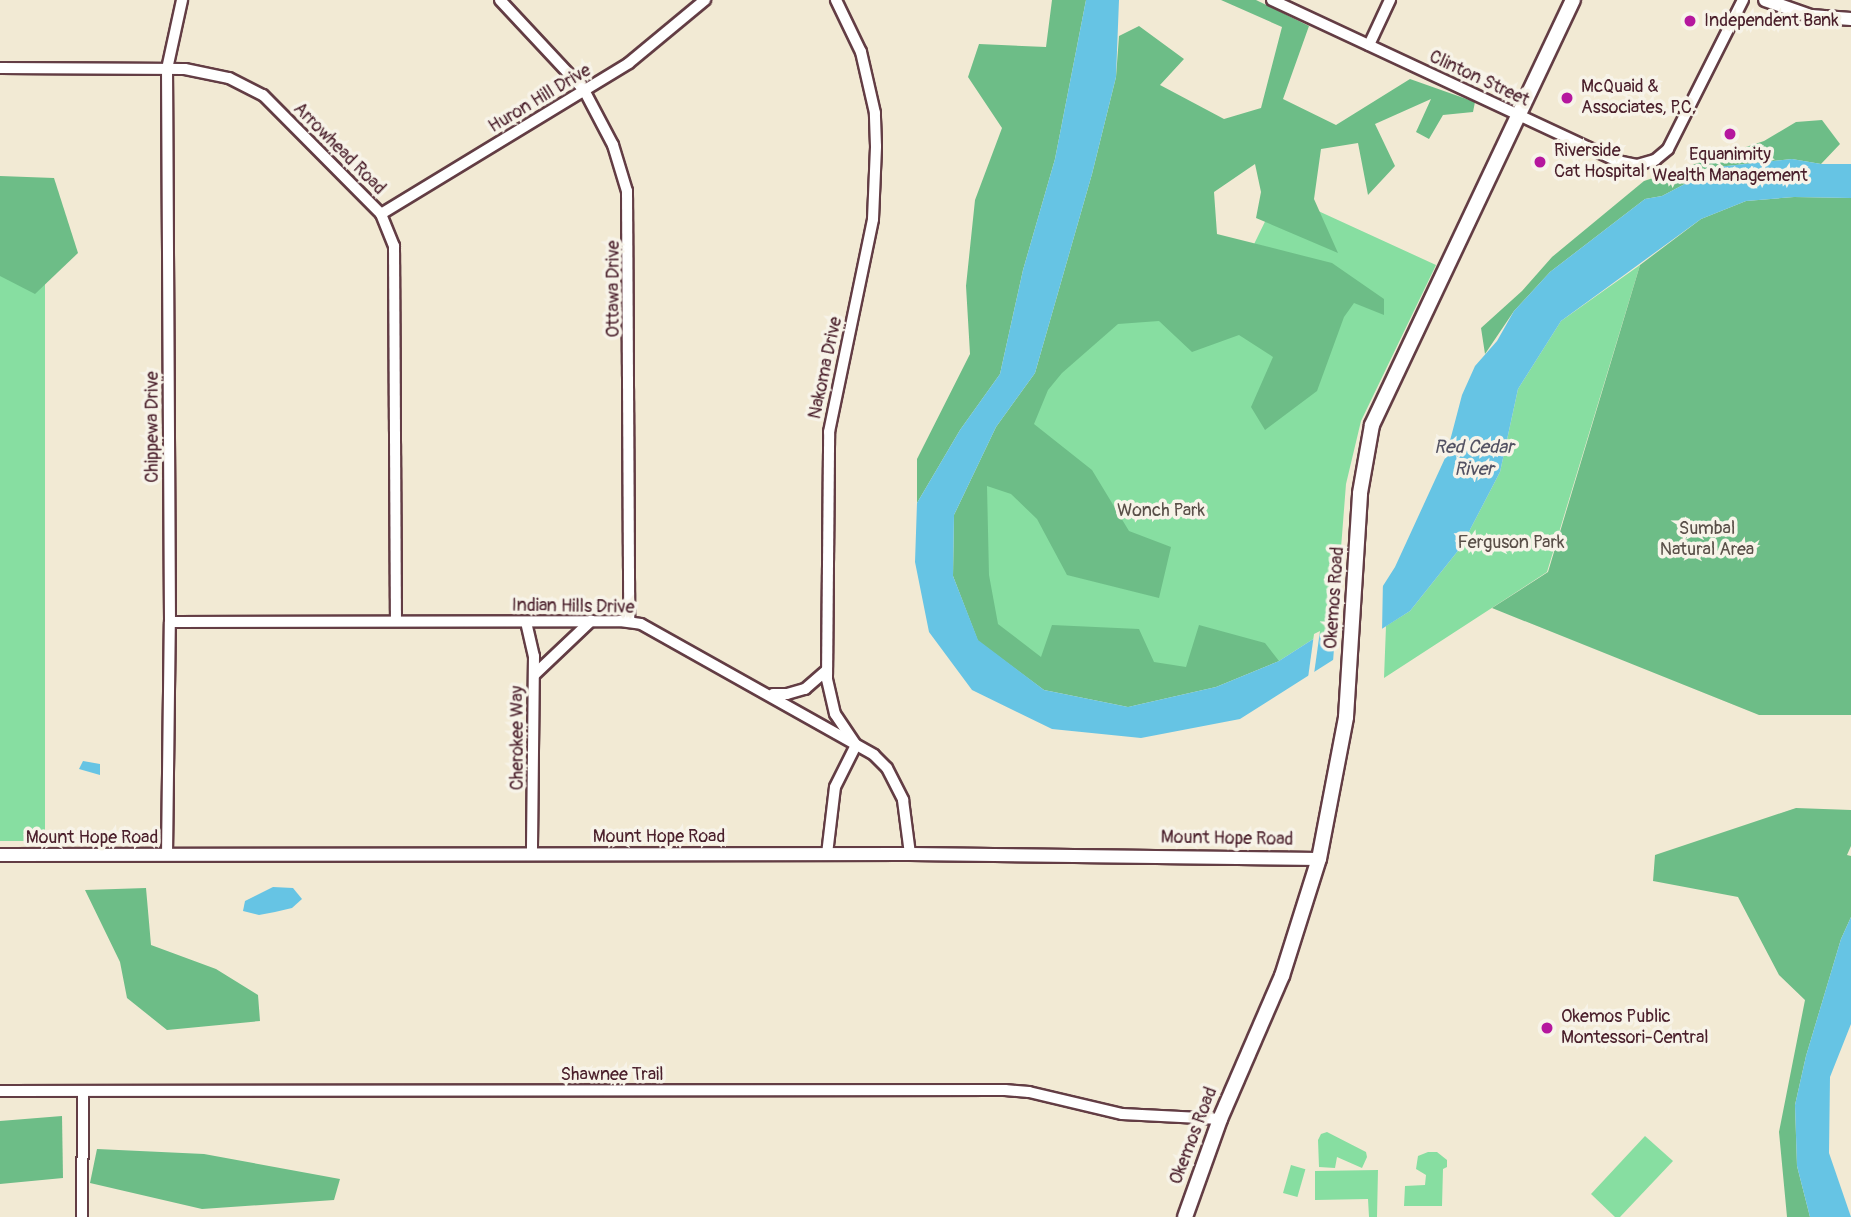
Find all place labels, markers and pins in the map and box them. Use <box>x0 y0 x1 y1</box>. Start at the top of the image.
place label: Independent Bank <box>1704 10 1839 32</box>
marker: Independent Bank <box>1682 13 1698 29</box>
place label: McQuaid & Associates, P.C. <box>1581 77 1696 119</box>
marker: McQuaid & Associates, P.C. <box>1559 90 1575 106</box>
marker: Equanimity Wealth Management <box>1722 126 1738 142</box>
place label: Riverside Cat Hospital <box>1554 141 1645 184</box>
place label: Equanimity Wealth Management <box>1652 145 1808 188</box>
marker: Riverside Cat Hospital <box>1532 154 1548 170</box>
place label: Okemos Public Montessori-Central <box>1561 1007 1709 1050</box>
marker: Okemos Public Montessori-Central <box>1539 1020 1555 1036</box>

